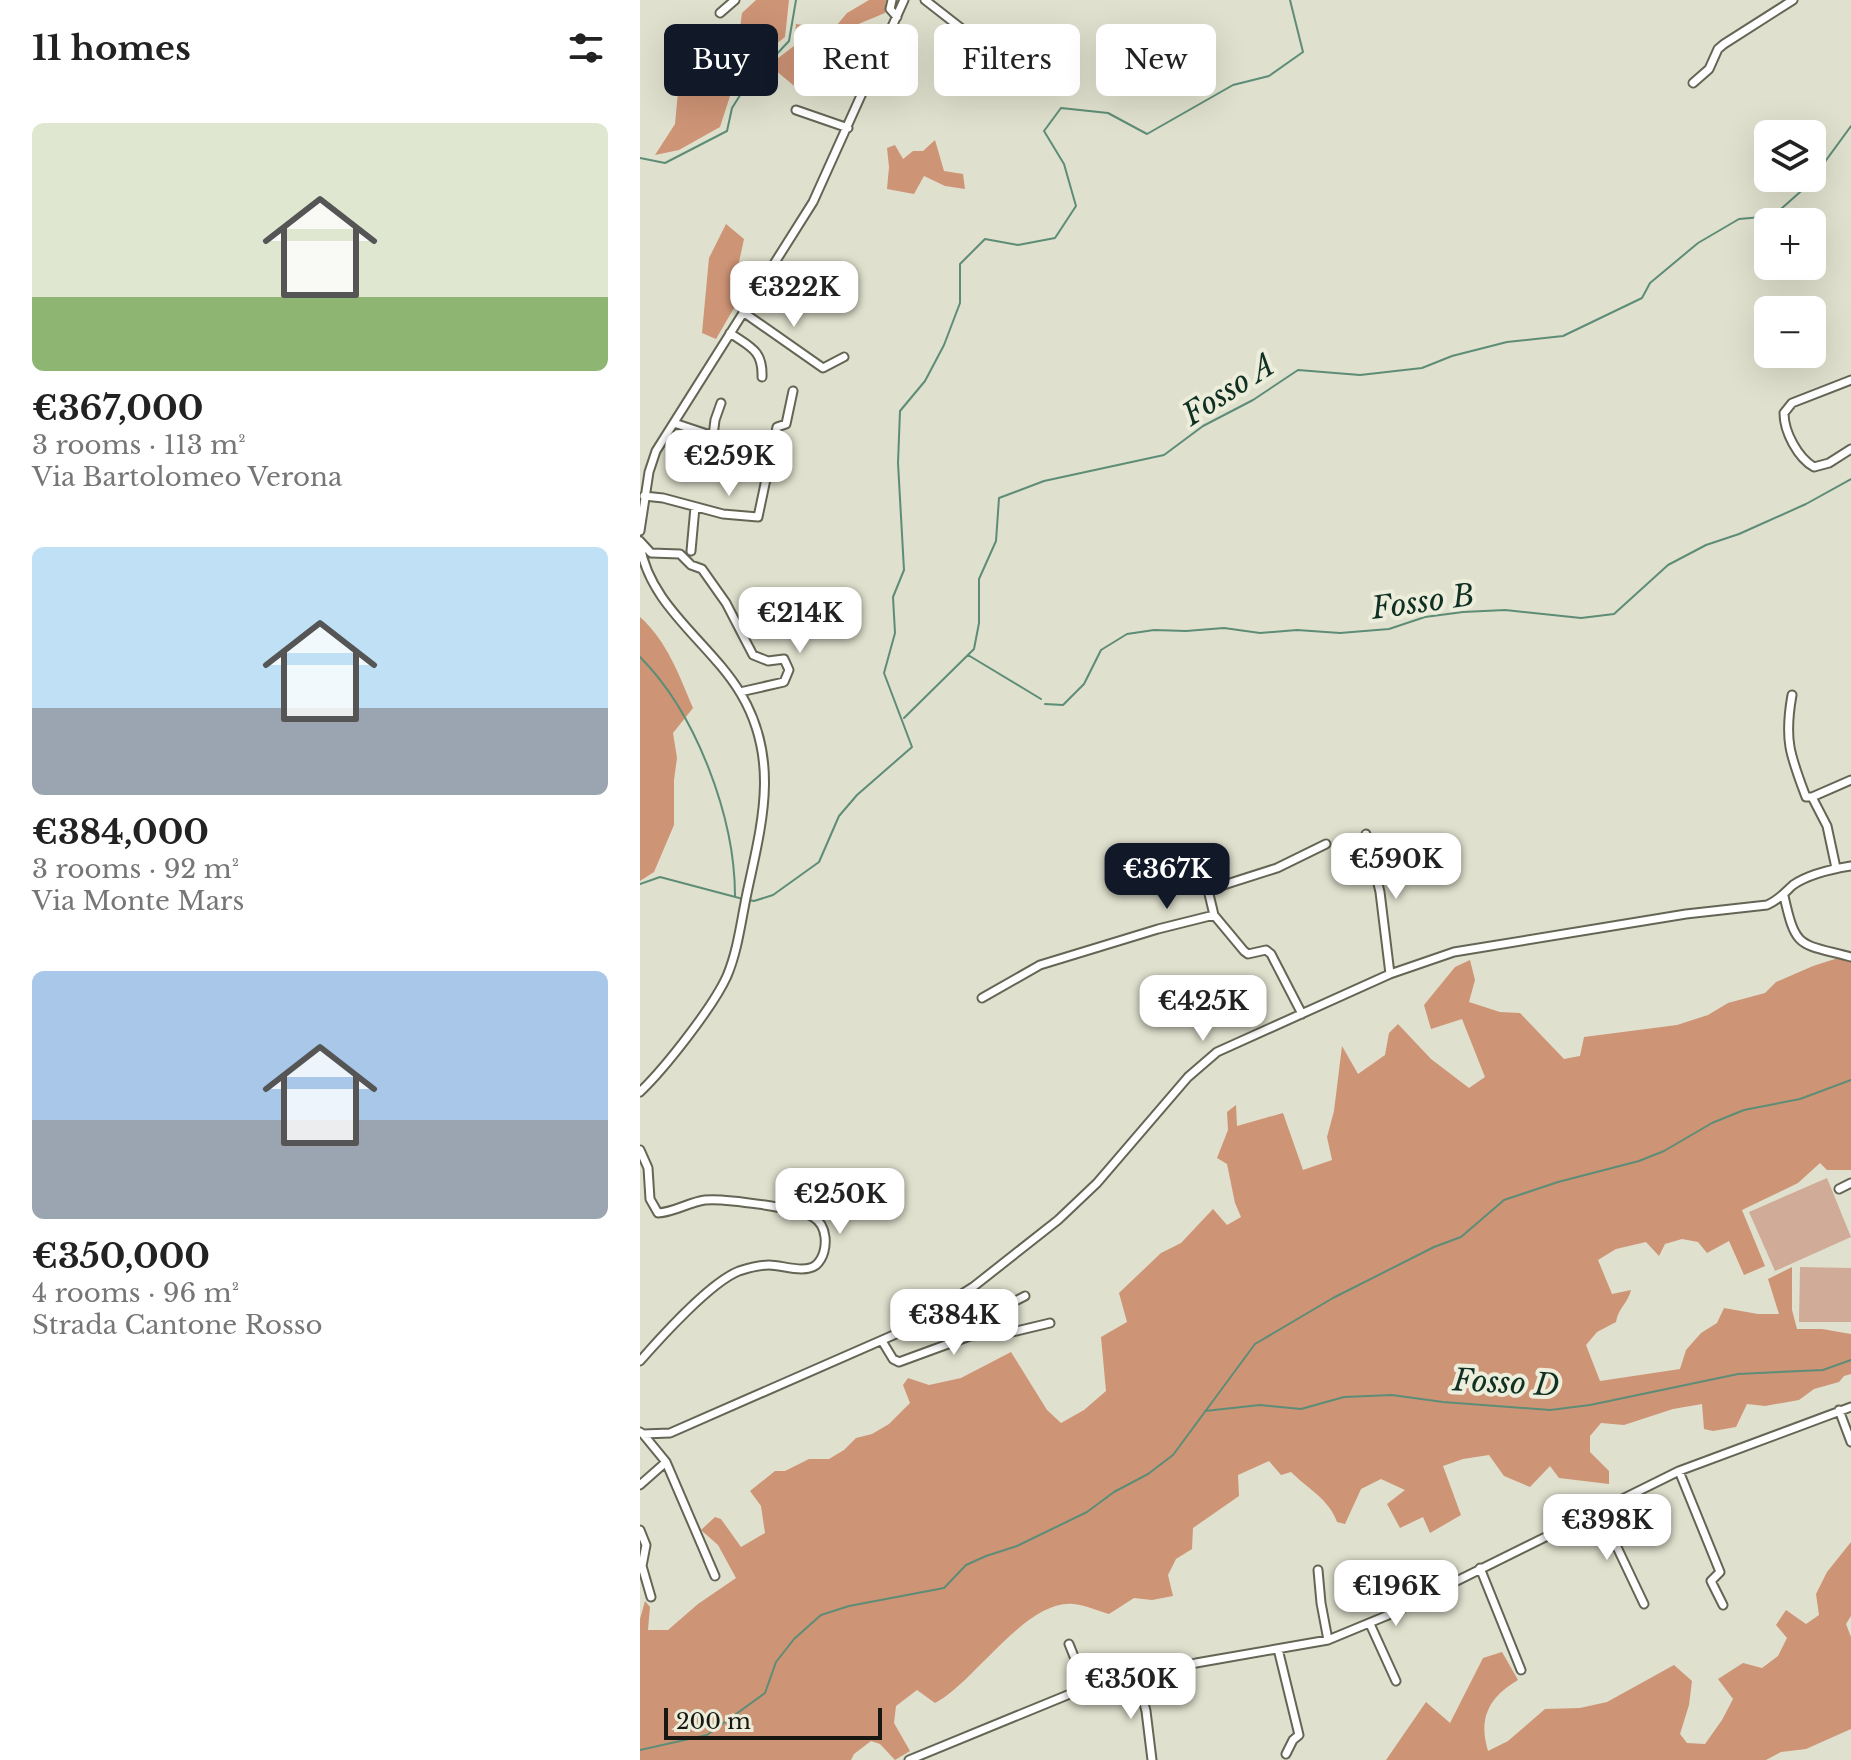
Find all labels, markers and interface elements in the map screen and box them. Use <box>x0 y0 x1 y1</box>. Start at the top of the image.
chip: Buy <box>664 24 778 96</box>
chip: Rent <box>794 24 918 96</box>
chip: Filters <box>934 24 1080 96</box>
chip: New <box>1096 24 1216 96</box>
icon: filters <box>564 26 608 70</box>
text: 11 homes <box>32 27 191 69</box>
map controls <box>1754 120 1826 368</box>
button: layers <box>1754 120 1826 192</box>
icon: home <box>248 175 392 319</box>
button: + <box>1754 208 1826 280</box>
pin: €322K <box>738 261 850 329</box>
text: €322K <box>748 271 840 303</box>
button: − <box>1754 296 1826 368</box>
water label: Fosso A <box>1175 346 1282 434</box>
text: €367,000 <box>32 387 203 429</box>
text: 3 rooms · 113 m² <box>32 429 246 461</box>
pin: €259K <box>673 430 785 498</box>
text: €259K <box>683 440 775 472</box>
text: Via Bartolomeo Verona <box>32 461 342 493</box>
water label: Fosso B <box>1368 576 1477 627</box>
pin: €214K <box>744 587 856 655</box>
text: €214K <box>757 597 843 629</box>
icon: home <box>248 599 392 743</box>
text: €384,000 <box>32 811 209 853</box>
pin: €590K <box>1340 833 1452 901</box>
pin: €367K <box>1111 843 1223 911</box>
text: €590K <box>1349 843 1443 875</box>
text: 3 rooms · 92 m² <box>32 853 239 885</box>
text: €367K <box>1123 853 1211 885</box>
text: Via Monte Mars <box>32 885 244 917</box>
pin: €425K <box>1147 975 1259 1043</box>
text: €425K <box>1158 985 1248 1017</box>
icon: home <box>248 1023 392 1167</box>
pin: €250K <box>784 1168 896 1236</box>
text: €250K <box>793 1178 887 1210</box>
text: €350,000 <box>32 1235 210 1277</box>
text: 4 rooms · 96 m² <box>32 1277 239 1309</box>
pin: €384K <box>898 1289 1010 1357</box>
text: €384K <box>908 1299 1000 1331</box>
text: Strada Cantone Rosso <box>32 1309 323 1341</box>
water label: Fosso D <box>1451 1361 1560 1404</box>
pin: €398K <box>1551 1494 1663 1562</box>
text: €398K <box>1561 1504 1653 1536</box>
pin: €196K <box>1340 1560 1452 1628</box>
text: €196K <box>1352 1570 1440 1602</box>
pin: €350K <box>1075 1653 1187 1721</box>
text: €350K <box>1085 1663 1177 1695</box>
scale bar <box>664 1704 882 1740</box>
text: 200 m <box>676 1708 751 1735</box>

